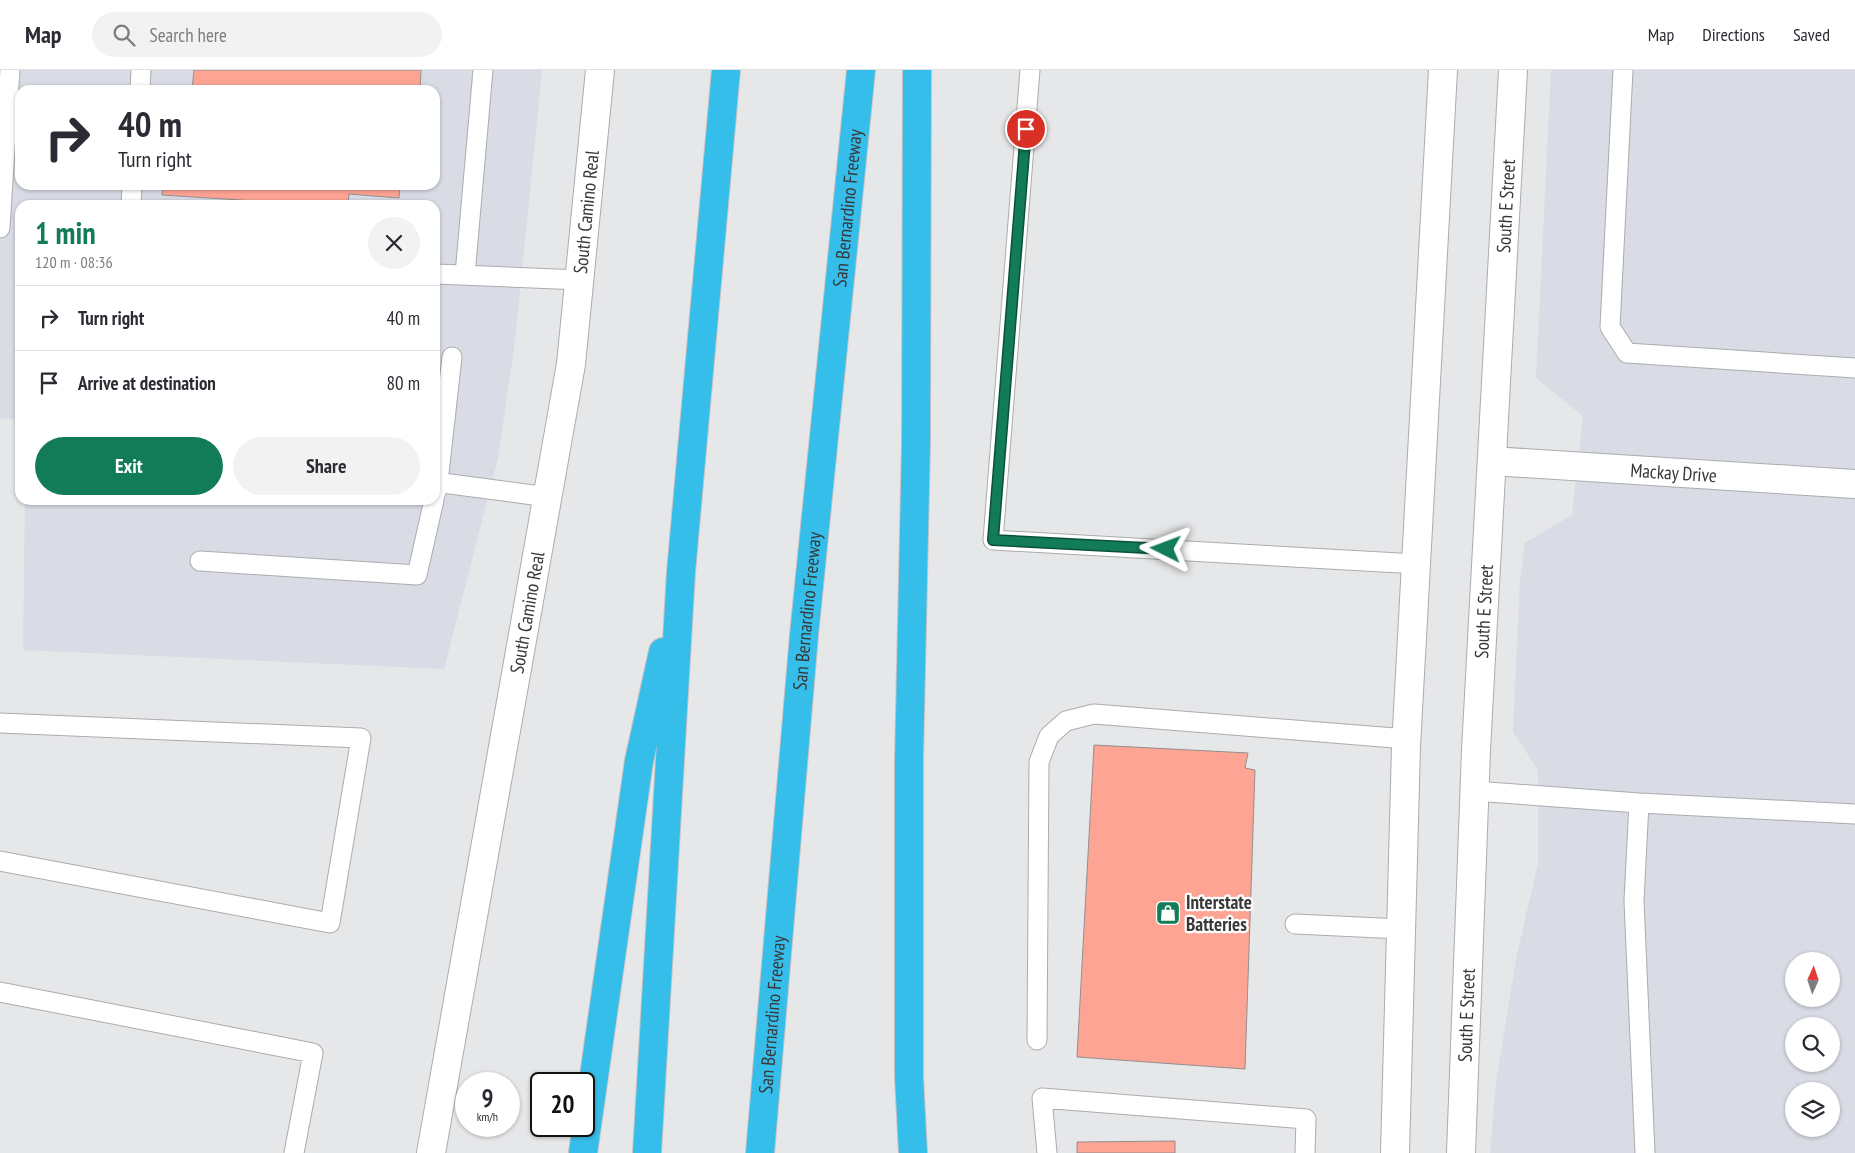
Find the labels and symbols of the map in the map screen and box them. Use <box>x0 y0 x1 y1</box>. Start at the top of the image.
pin <box>1005 108 1047 150</box>
street label: San Bernardino Freeway <box>827 127 867 288</box>
street label: South Camino Real <box>568 149 604 275</box>
street label: South E Street <box>1491 158 1520 254</box>
street label: Mackay Drive <box>1630 458 1718 487</box>
position arrow <box>1139 522 1191 574</box>
street label: San Bernardino Freeway <box>787 530 826 691</box>
street label: South Camino Real <box>504 549 550 675</box>
street label: South E Street <box>1469 563 1498 659</box>
place label: Interstate Batteries <box>1186 890 1252 936</box>
shop icon: Interstate Batteries <box>1155 900 1181 926</box>
street label: San Bernardino Freeway <box>753 934 791 1095</box>
north arrow <box>1785 952 1840 1008</box>
street label: South E Street <box>1452 967 1480 1062</box>
speed limit sign: 20 <box>530 1072 595 1137</box>

